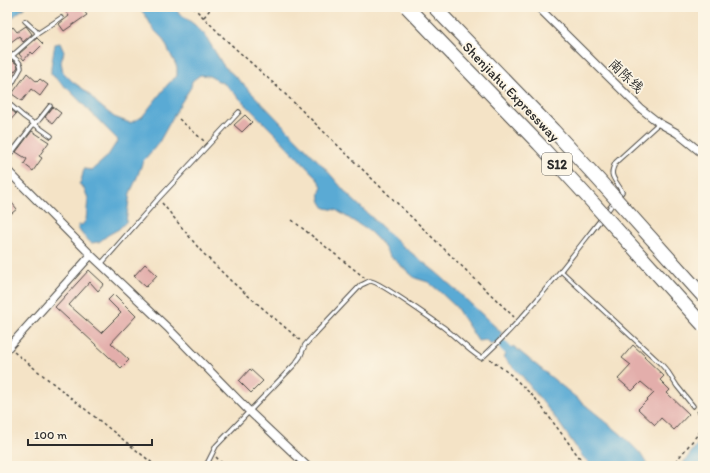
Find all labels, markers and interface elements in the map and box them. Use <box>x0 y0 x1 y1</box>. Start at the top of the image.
street label: Shenjiahu Expressway <box>459 39 563 146</box>
street label: 南陈线 <box>605 55 647 97</box>
road number: S12 <box>542 153 572 175</box>
scale bar <box>28 421 152 447</box>
text: 100 m <box>34 428 67 442</box>

